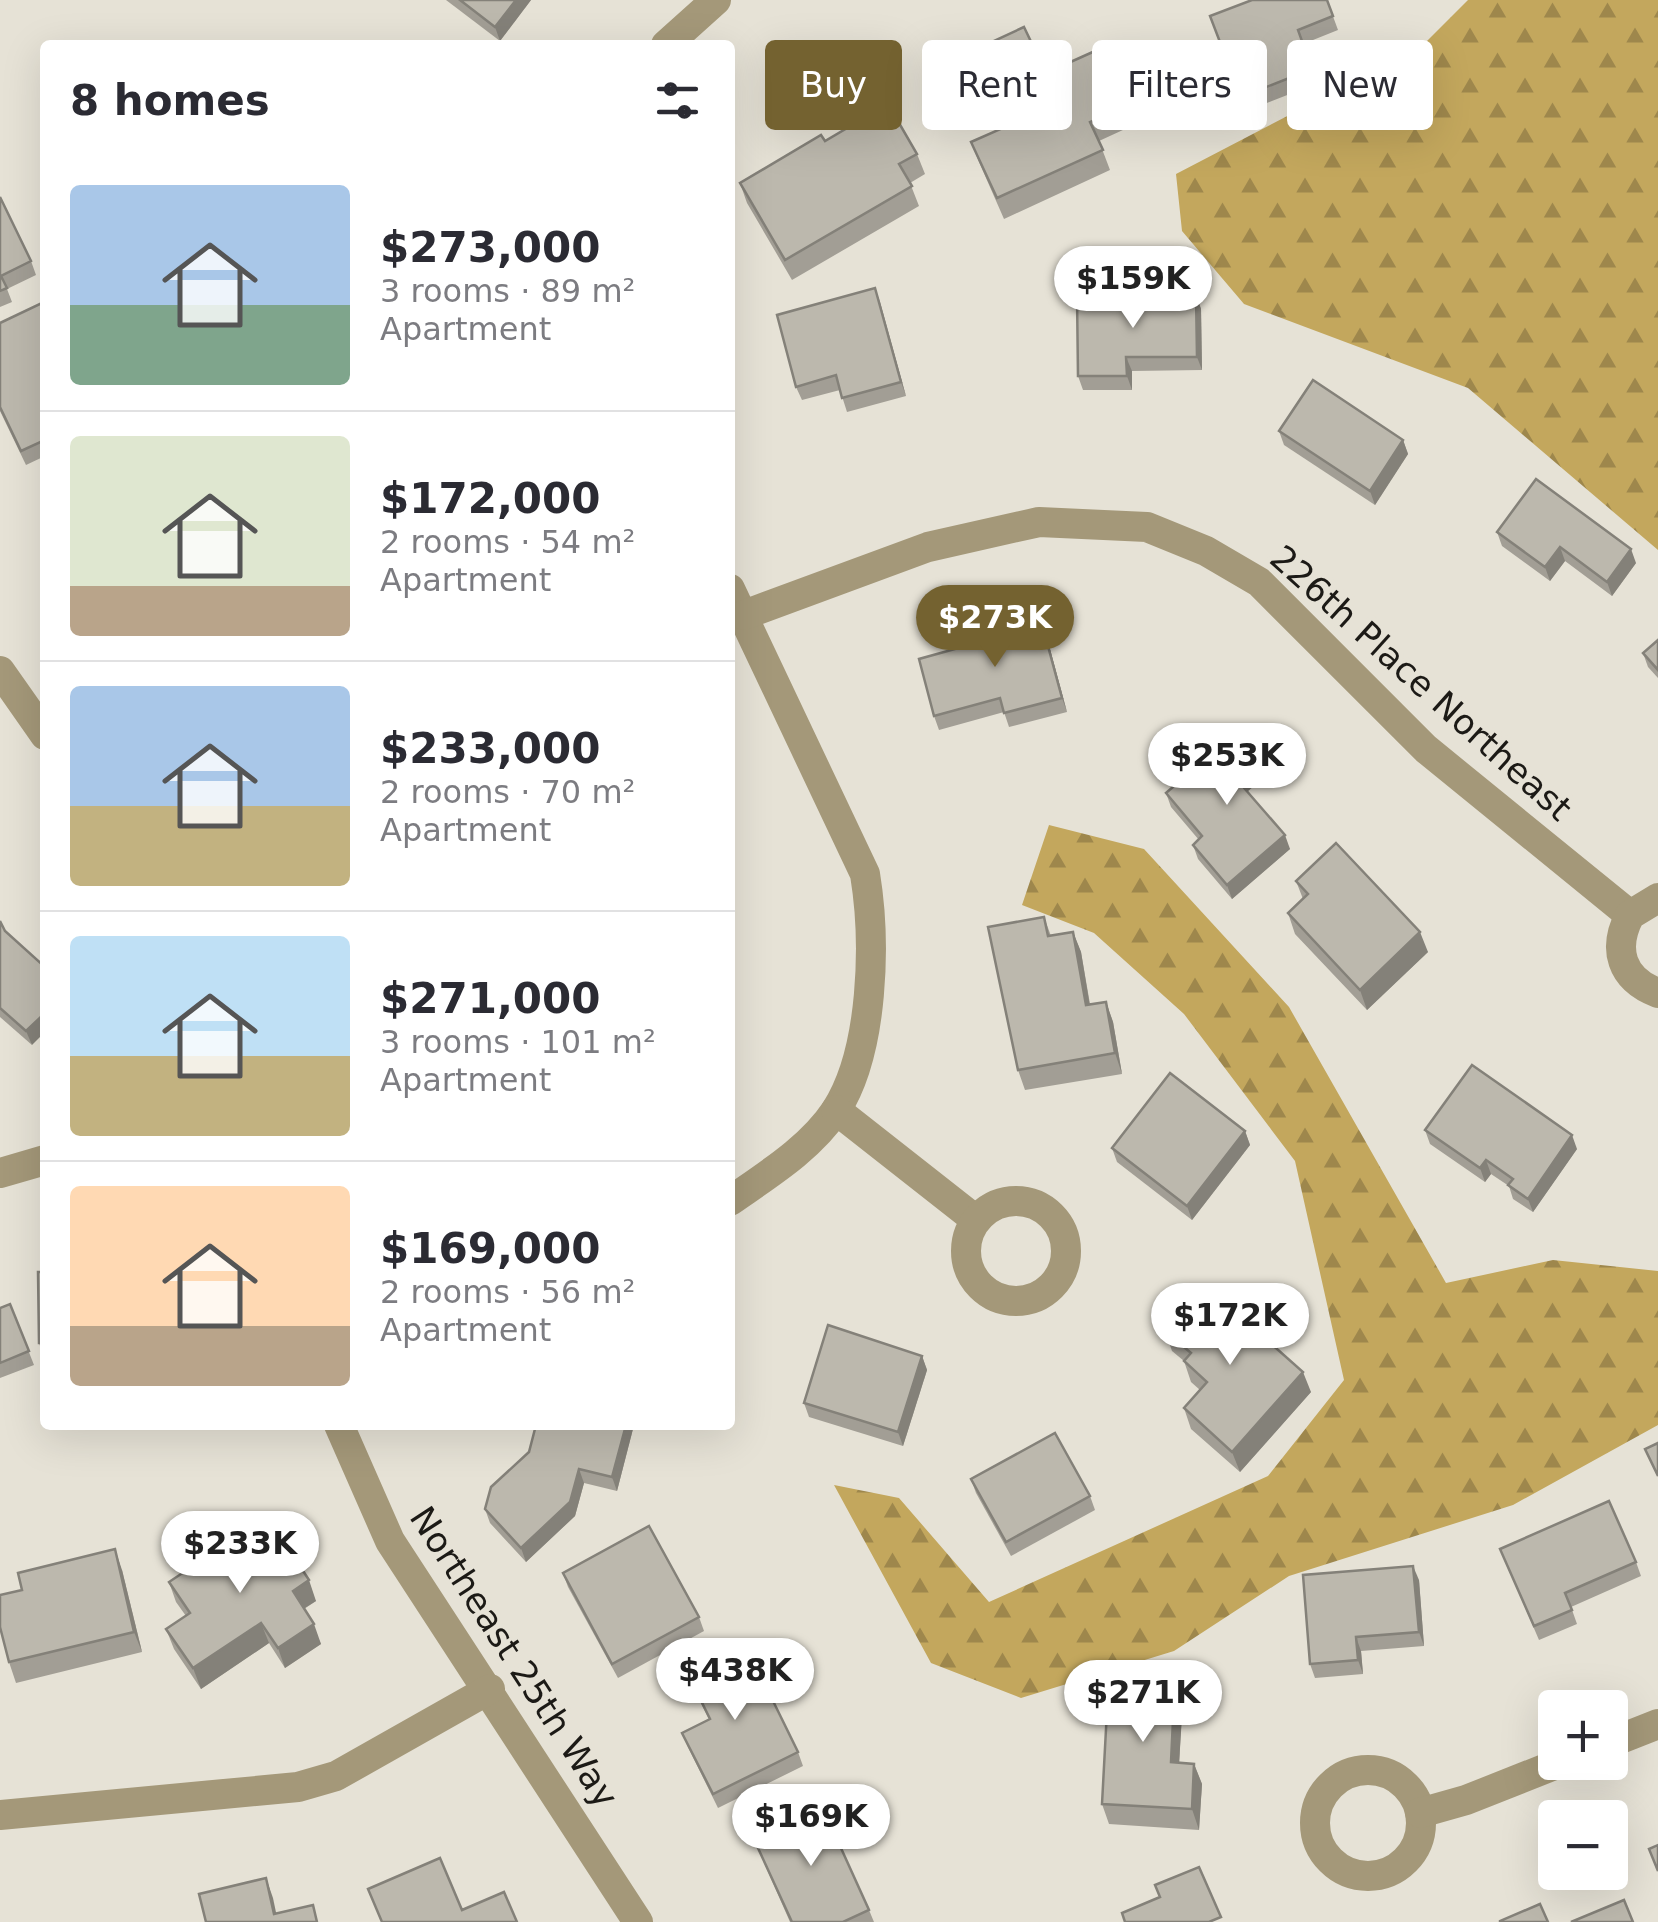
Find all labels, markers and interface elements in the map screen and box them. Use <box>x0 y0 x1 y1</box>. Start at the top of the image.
chip: Buy <box>765 40 902 130</box>
chip: Rent <box>922 40 1072 130</box>
chip: Filters <box>1092 40 1267 130</box>
chip: New <box>1287 40 1433 130</box>
icon: filters <box>650 73 705 128</box>
text: 8 homes <box>70 76 270 125</box>
text: $273,000 <box>380 223 601 272</box>
icon: home <box>150 225 270 345</box>
pin: $159K <box>1063 246 1203 331</box>
text: $159K <box>1076 259 1190 297</box>
text: 3 rooms · 89 m² <box>380 272 635 310</box>
text: Apartment <box>380 310 551 348</box>
text: $172,000 <box>380 474 601 523</box>
icon: home <box>150 476 270 596</box>
text: 2 rooms · 54 m² <box>380 523 635 561</box>
street label: 226th Place Northeast <box>1262 537 1580 829</box>
text: Apartment <box>380 561 551 599</box>
pin: $273K <box>925 585 1065 670</box>
text: $273K <box>938 598 1052 636</box>
pin: $253K <box>1157 723 1297 808</box>
text: $233,000 <box>380 724 601 773</box>
icon: home <box>150 726 270 846</box>
text: $253K <box>1170 736 1284 774</box>
text: 2 rooms · 70 m² <box>380 773 635 811</box>
text: Apartment <box>380 811 551 849</box>
text: $271,000 <box>380 974 601 1023</box>
icon: home <box>150 976 270 1096</box>
text: 3 rooms · 101 m² <box>380 1023 656 1061</box>
text: Apartment <box>380 1061 551 1099</box>
text: $169,000 <box>380 1224 601 1273</box>
icon: home <box>150 1226 270 1346</box>
text: 2 rooms · 56 m² <box>380 1273 635 1311</box>
pin: $172K <box>1160 1283 1300 1368</box>
text: $172K <box>1173 1296 1287 1334</box>
text: Apartment <box>380 1311 551 1349</box>
street label: Northeast 25th Way <box>402 1499 626 1815</box>
pin: $233K <box>170 1511 310 1596</box>
text: $233K <box>183 1524 297 1562</box>
pin: $438K <box>665 1638 805 1723</box>
text: $438K <box>678 1651 792 1689</box>
pin: $271K <box>1073 1660 1213 1745</box>
text: $271K <box>1086 1673 1200 1711</box>
map controls <box>1538 1690 1628 1890</box>
button: + <box>1538 1690 1628 1780</box>
pin: $169K <box>741 1784 881 1869</box>
text: $169K <box>754 1797 868 1835</box>
button: − <box>1538 1800 1628 1890</box>

